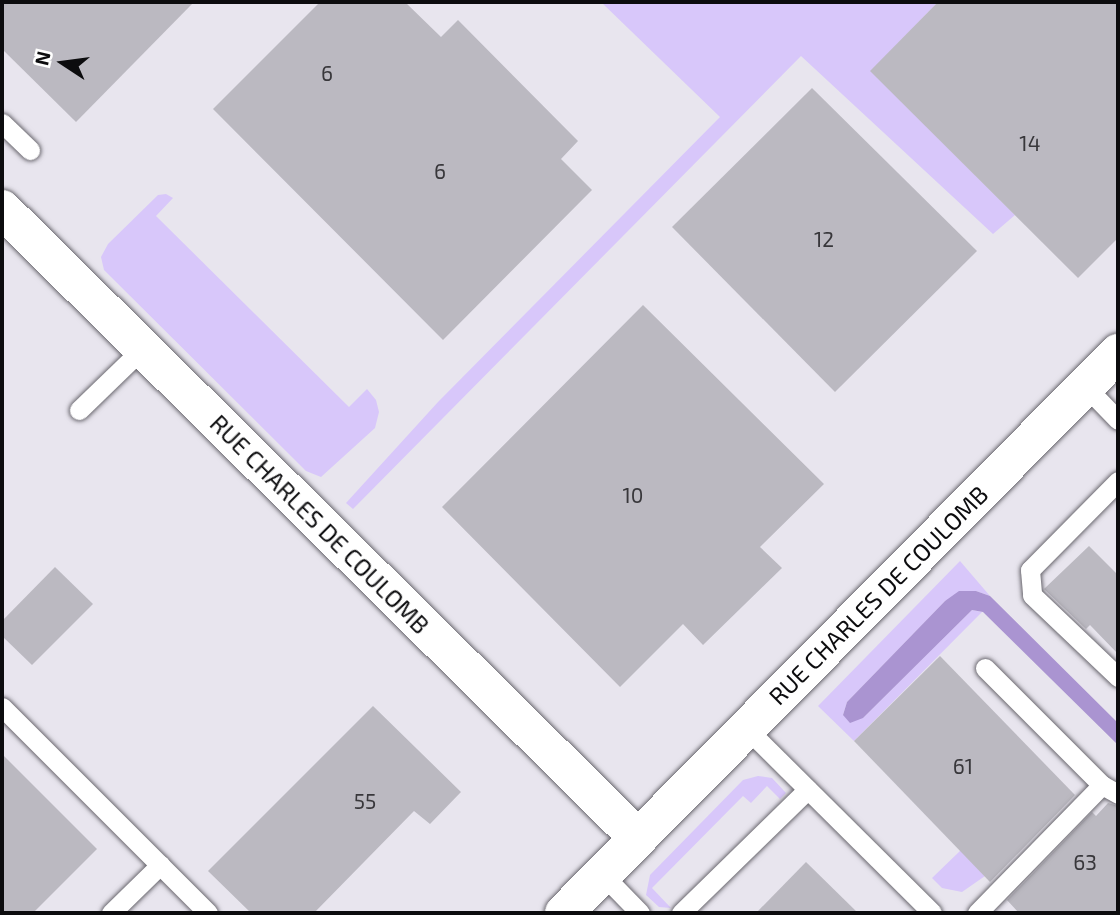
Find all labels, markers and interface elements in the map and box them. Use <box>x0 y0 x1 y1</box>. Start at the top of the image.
north arrow <box>28 28 98 98</box>
text: N <box>29 49 55 67</box>
house number: 6 <box>321 60 333 86</box>
house number: 14 <box>1019 130 1041 156</box>
house number: 6 <box>434 158 446 184</box>
house number: 12 <box>814 226 834 252</box>
street label: RUE CHARLES DE COULOMB <box>205 409 435 639</box>
street label: RUE CHARLES DE COULOMB <box>763 480 993 710</box>
house number: 10 <box>622 482 644 508</box>
house number: 61 <box>953 753 973 779</box>
house number: 55 <box>354 788 376 814</box>
house number: 63 <box>1073 849 1097 875</box>

